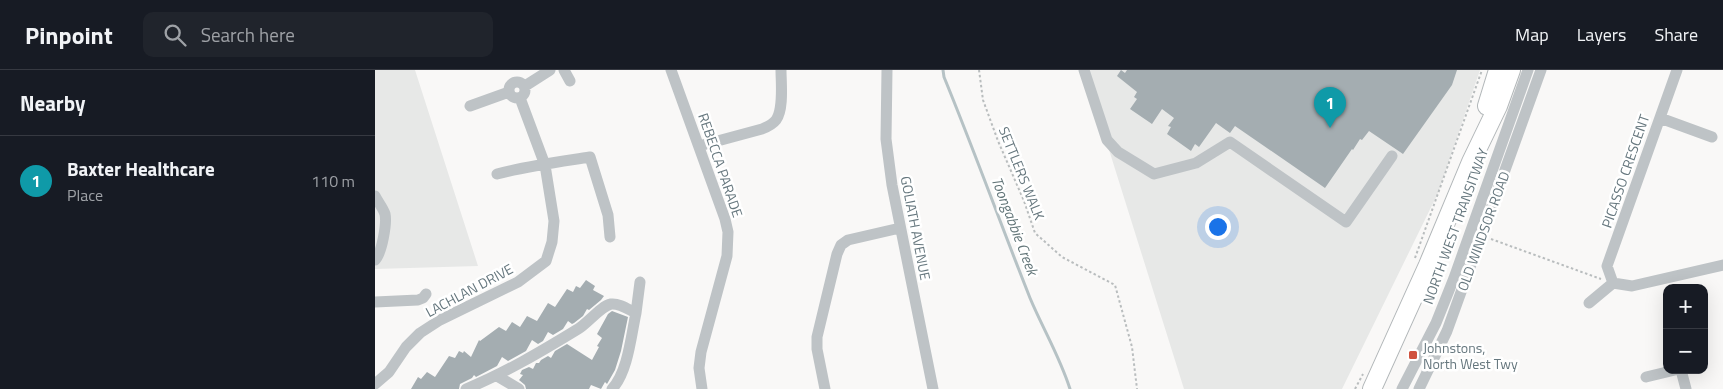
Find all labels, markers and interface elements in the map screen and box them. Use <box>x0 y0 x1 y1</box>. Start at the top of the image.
search box <box>143 12 493 57</box>
text: Pinpoint <box>25 17 113 53</box>
text: Search here <box>201 20 295 49</box>
icon: search <box>161 21 189 49</box>
text: Map <box>1515 21 1549 48</box>
text: Layers <box>1577 21 1626 48</box>
text: Share <box>1654 21 1698 48</box>
text: Nearby <box>20 87 85 119</box>
pin: 1 <box>1314 87 1346 128</box>
street label: REBECCA PARADE <box>693 110 749 220</box>
street label: PICASSO CRESCENT <box>1596 111 1654 231</box>
street label: SETTLERS WALK <box>994 123 1050 223</box>
street label: NORTH WEST TRANSITWAY <box>1417 145 1493 307</box>
text: Baxter Healthcare <box>67 154 215 183</box>
street label: OLD WINDSOR ROAD <box>1452 168 1514 294</box>
text: 1 <box>32 169 40 193</box>
text: 110 m <box>311 169 355 193</box>
street label: GOLIATH AVENUE <box>896 174 936 282</box>
water label: Toongabbie Creek <box>986 174 1045 281</box>
text: Place <box>67 183 103 207</box>
your location <box>1205 214 1231 240</box>
street label: LACHLAN DRIVE <box>421 258 517 322</box>
map controls <box>1663 284 1708 374</box>
button: + <box>1663 284 1708 329</box>
button: − <box>1663 329 1708 374</box>
place label: Johnstons, North West Twy <box>1423 337 1518 374</box>
marker: Johnstons, North West Twy <box>1407 349 1419 361</box>

